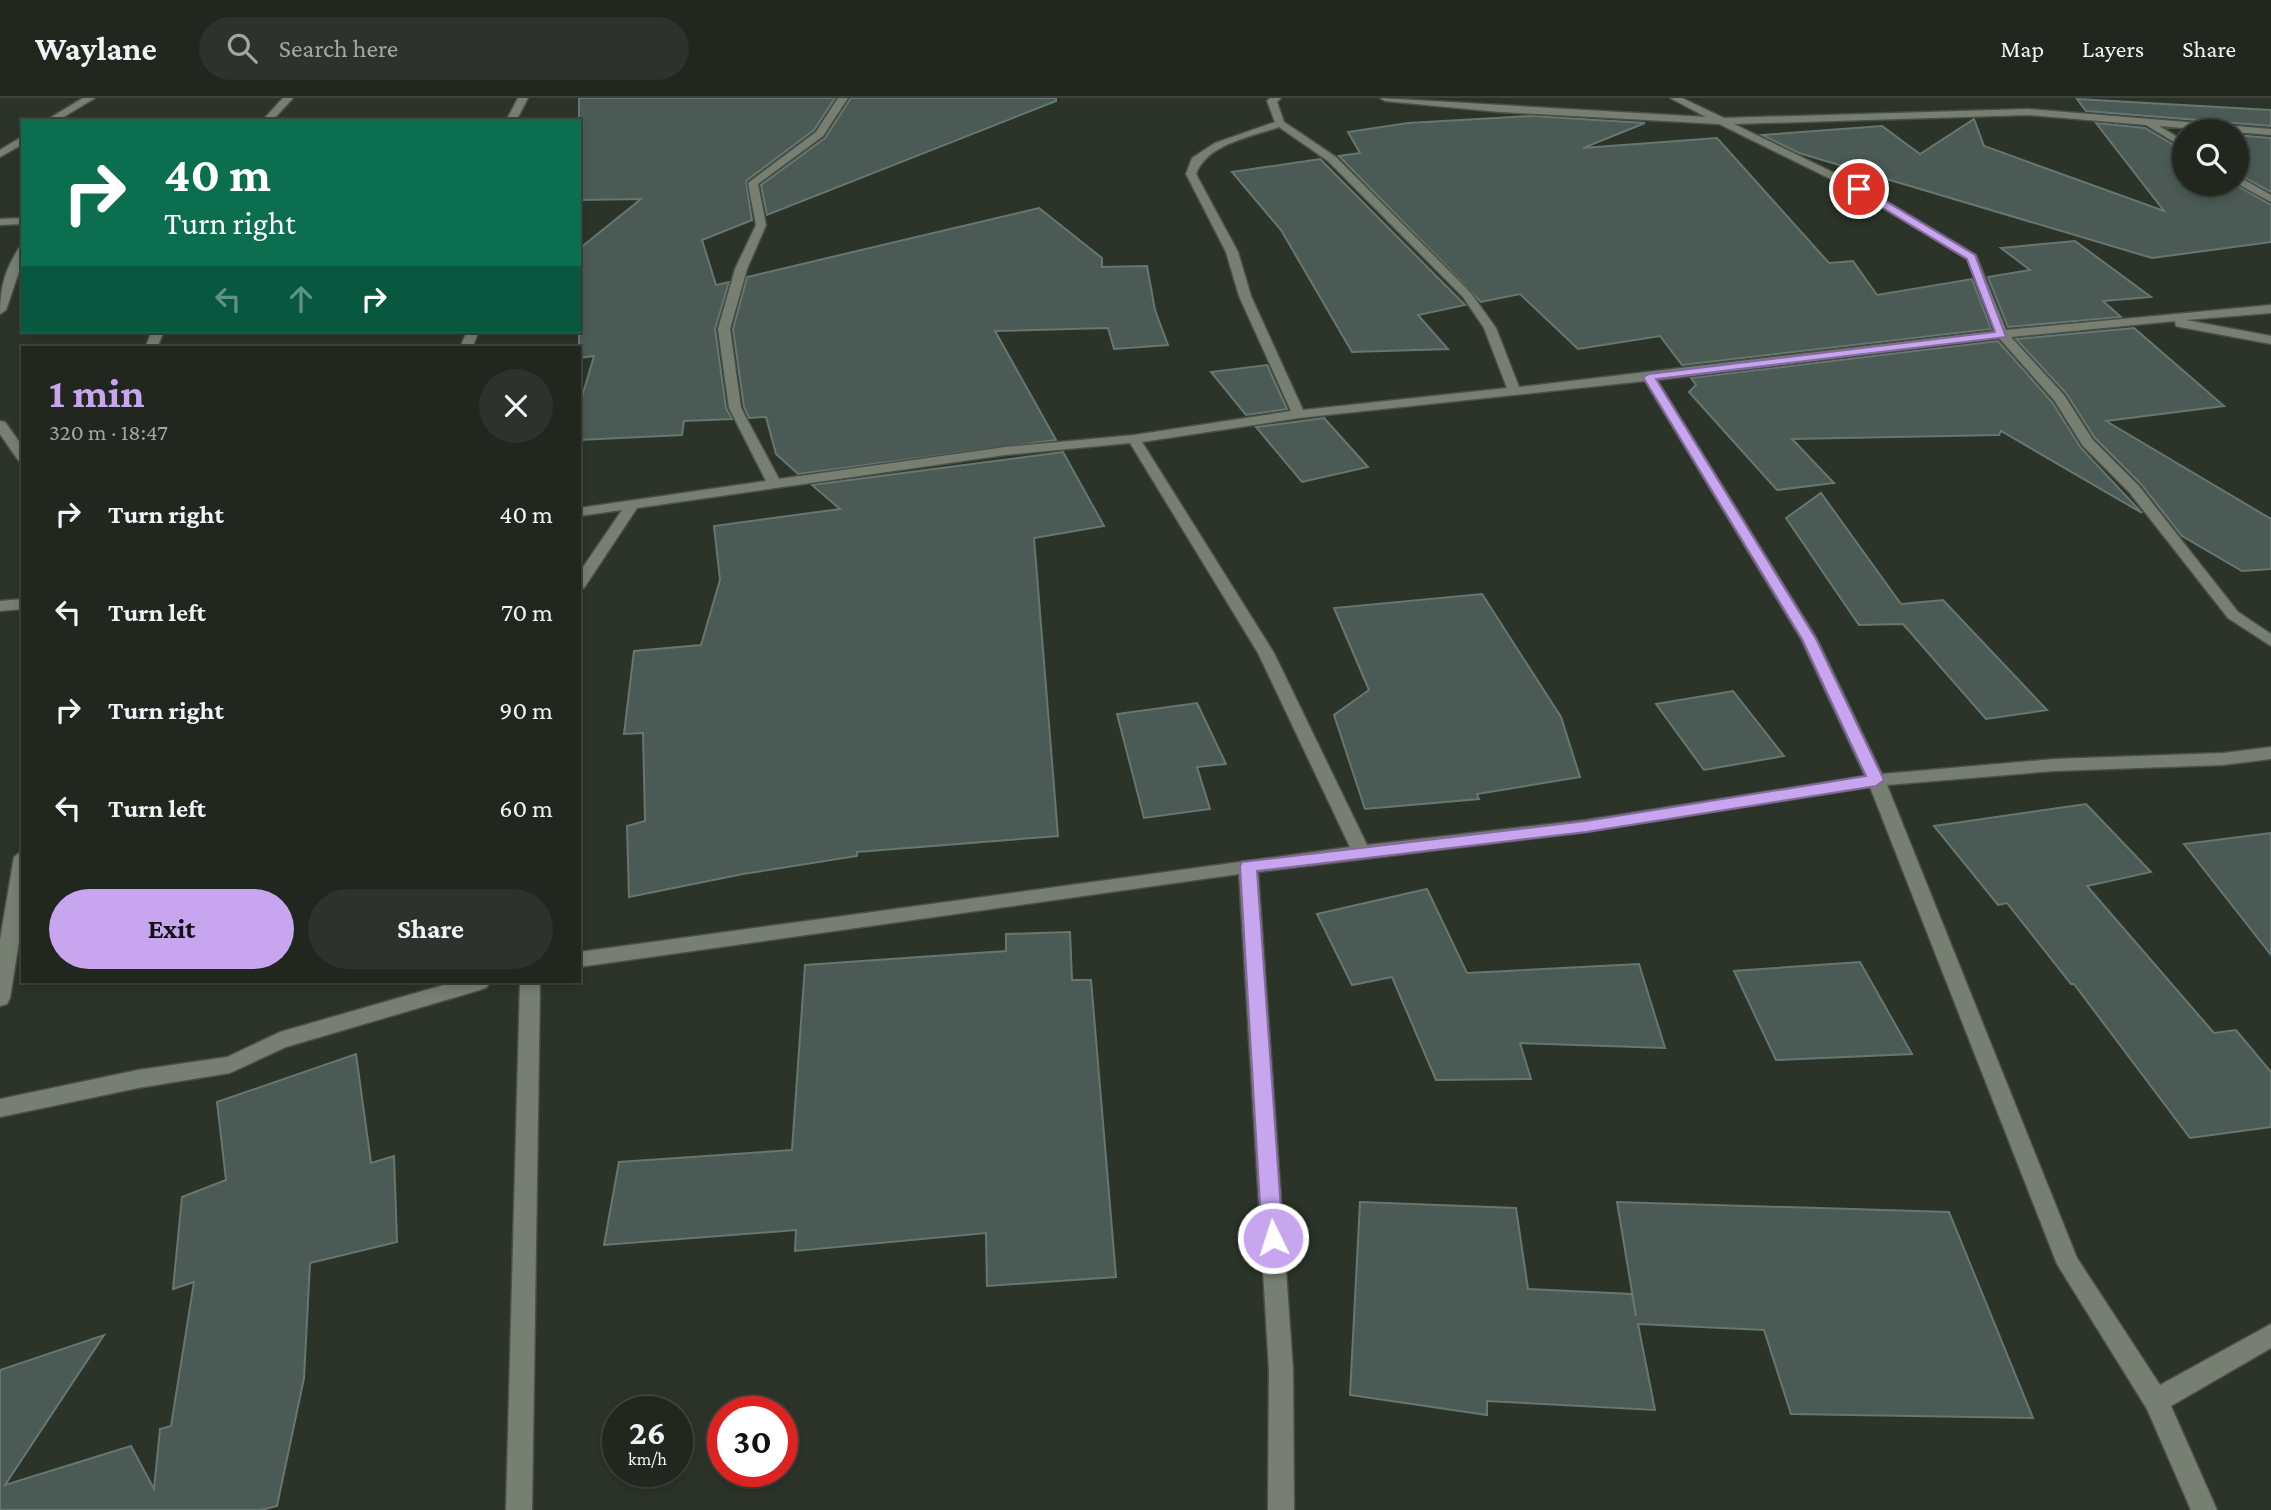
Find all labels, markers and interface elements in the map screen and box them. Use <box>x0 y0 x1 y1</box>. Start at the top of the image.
search box <box>199 17 689 80</box>
icon: search <box>223 29 261 67</box>
text: Waylane <box>35 30 157 67</box>
text: Search here <box>279 34 398 63</box>
text: Map <box>2000 35 2044 62</box>
text: Layers <box>2082 35 2144 62</box>
text: Share <box>2182 35 2236 62</box>
map controls <box>2172 119 2249 196</box>
button: search <box>2172 119 2249 196</box>
icon: right <box>49 147 140 238</box>
text: 40 m <box>164 147 271 202</box>
pin <box>1829 159 1889 219</box>
icon: arrive <box>1840 170 1878 208</box>
text: Turn right <box>164 205 296 241</box>
icon: left <box>209 280 247 318</box>
icon: ahead <box>282 280 320 318</box>
icon: right <box>355 280 393 318</box>
text: 1 min <box>49 369 145 416</box>
button: close <box>479 369 553 443</box>
text: 320 m · 18:47 <box>49 419 168 445</box>
icon: right <box>49 495 87 533</box>
text: Turn right <box>108 500 224 529</box>
text: 40 m <box>499 500 553 529</box>
icon: left <box>49 593 87 631</box>
text: Turn left <box>108 598 206 627</box>
text: 70 m <box>501 598 553 627</box>
icon: right <box>49 691 87 729</box>
text: Turn right <box>108 696 224 725</box>
text: 90 m <box>499 696 553 725</box>
icon: left <box>49 789 87 827</box>
text: Turn left <box>108 794 206 823</box>
text: 60 m <box>499 794 553 823</box>
button: Exit <box>49 889 294 969</box>
button: Share <box>308 889 553 969</box>
position arrow <box>1236 1201 1310 1275</box>
speed limit sign: 30 <box>707 1396 798 1487</box>
text: 26 <box>629 1413 666 1452</box>
text: km/h <box>628 1449 667 1469</box>

